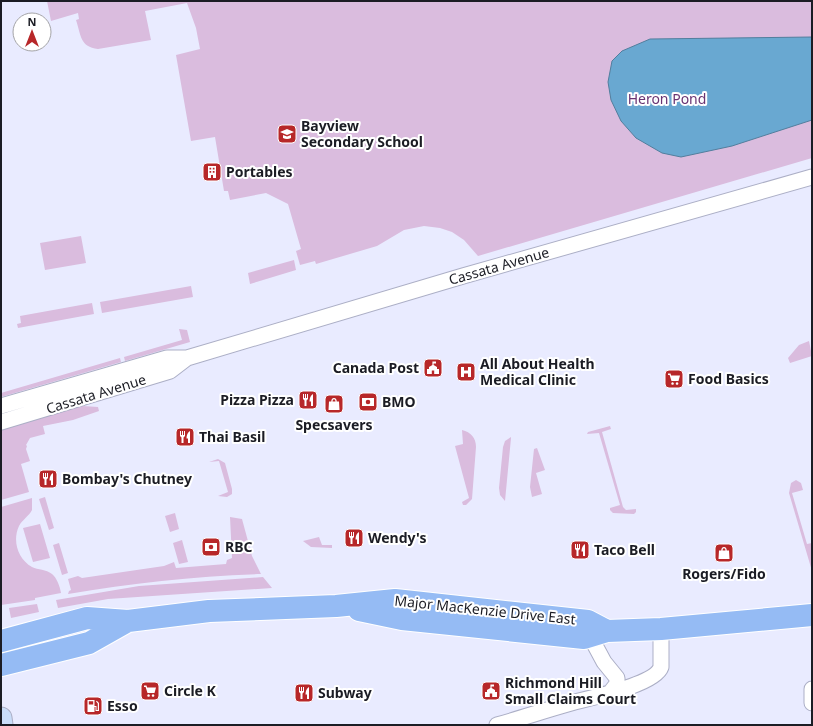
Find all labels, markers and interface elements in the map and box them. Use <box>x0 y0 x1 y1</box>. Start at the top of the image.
north arrow <box>12 12 52 52</box>
text: N <box>28 14 36 29</box>
park label: Heron Pond <box>628 89 706 108</box>
place label: Bayview Secondary School <box>301 116 423 151</box>
school or university icon: Bayview Secondary School <box>276 123 298 145</box>
building icon: Portables <box>201 161 223 183</box>
place label: Portables <box>226 162 293 181</box>
street label: Cassata Avenue <box>446 242 551 289</box>
place label: All About Health Medical Clinic <box>480 354 595 389</box>
public building icon: Canada Post <box>422 357 444 379</box>
place label: Canada Post <box>333 358 419 377</box>
hospital icon: All About Health Medical Clinic <box>455 361 477 383</box>
supermarket icon: Food Basics <box>663 368 685 390</box>
street label: Cassata Avenue <box>44 369 148 418</box>
place label: Food Basics <box>688 369 769 388</box>
restaurant icon: Pizza Pizza <box>297 389 319 411</box>
place label: Pizza Pizza <box>220 390 294 409</box>
bank icon: BMO <box>357 391 379 413</box>
place label: BMO <box>382 392 416 411</box>
shop icon: Specsavers <box>323 393 345 415</box>
place label: Specsavers <box>295 415 373 434</box>
restaurant icon: Thai Basil <box>174 426 196 448</box>
place label: Thai Basil <box>199 427 265 446</box>
restaurant icon: Bombay's Chutney <box>37 468 59 490</box>
place label: Bombay's Chutney <box>62 469 192 488</box>
restaurant icon: Wendy's <box>343 527 365 549</box>
place label: Wendy's <box>368 528 426 547</box>
bank icon: RBC <box>200 536 222 558</box>
place label: RBC <box>225 537 252 556</box>
restaurant icon: Taco Bell <box>569 539 591 561</box>
place label: Taco Bell <box>594 540 655 559</box>
shop icon: Rogers/Fido <box>713 542 735 564</box>
place label: Rogers/Fido <box>682 564 766 583</box>
street label: Major MacKenzie Drive East <box>394 591 577 628</box>
place label: Richmond Hill Small Claims Court <box>505 673 636 708</box>
supermarket icon: Circle K <box>139 680 161 702</box>
public building icon: Richmond Hill Small Claims Court <box>480 680 502 702</box>
place label: Circle K <box>164 681 217 700</box>
restaurant icon: Subway <box>293 682 315 704</box>
place label: Subway <box>318 683 372 702</box>
fuel station icon: Esso <box>82 695 104 717</box>
place label: Esso <box>107 696 138 715</box>

